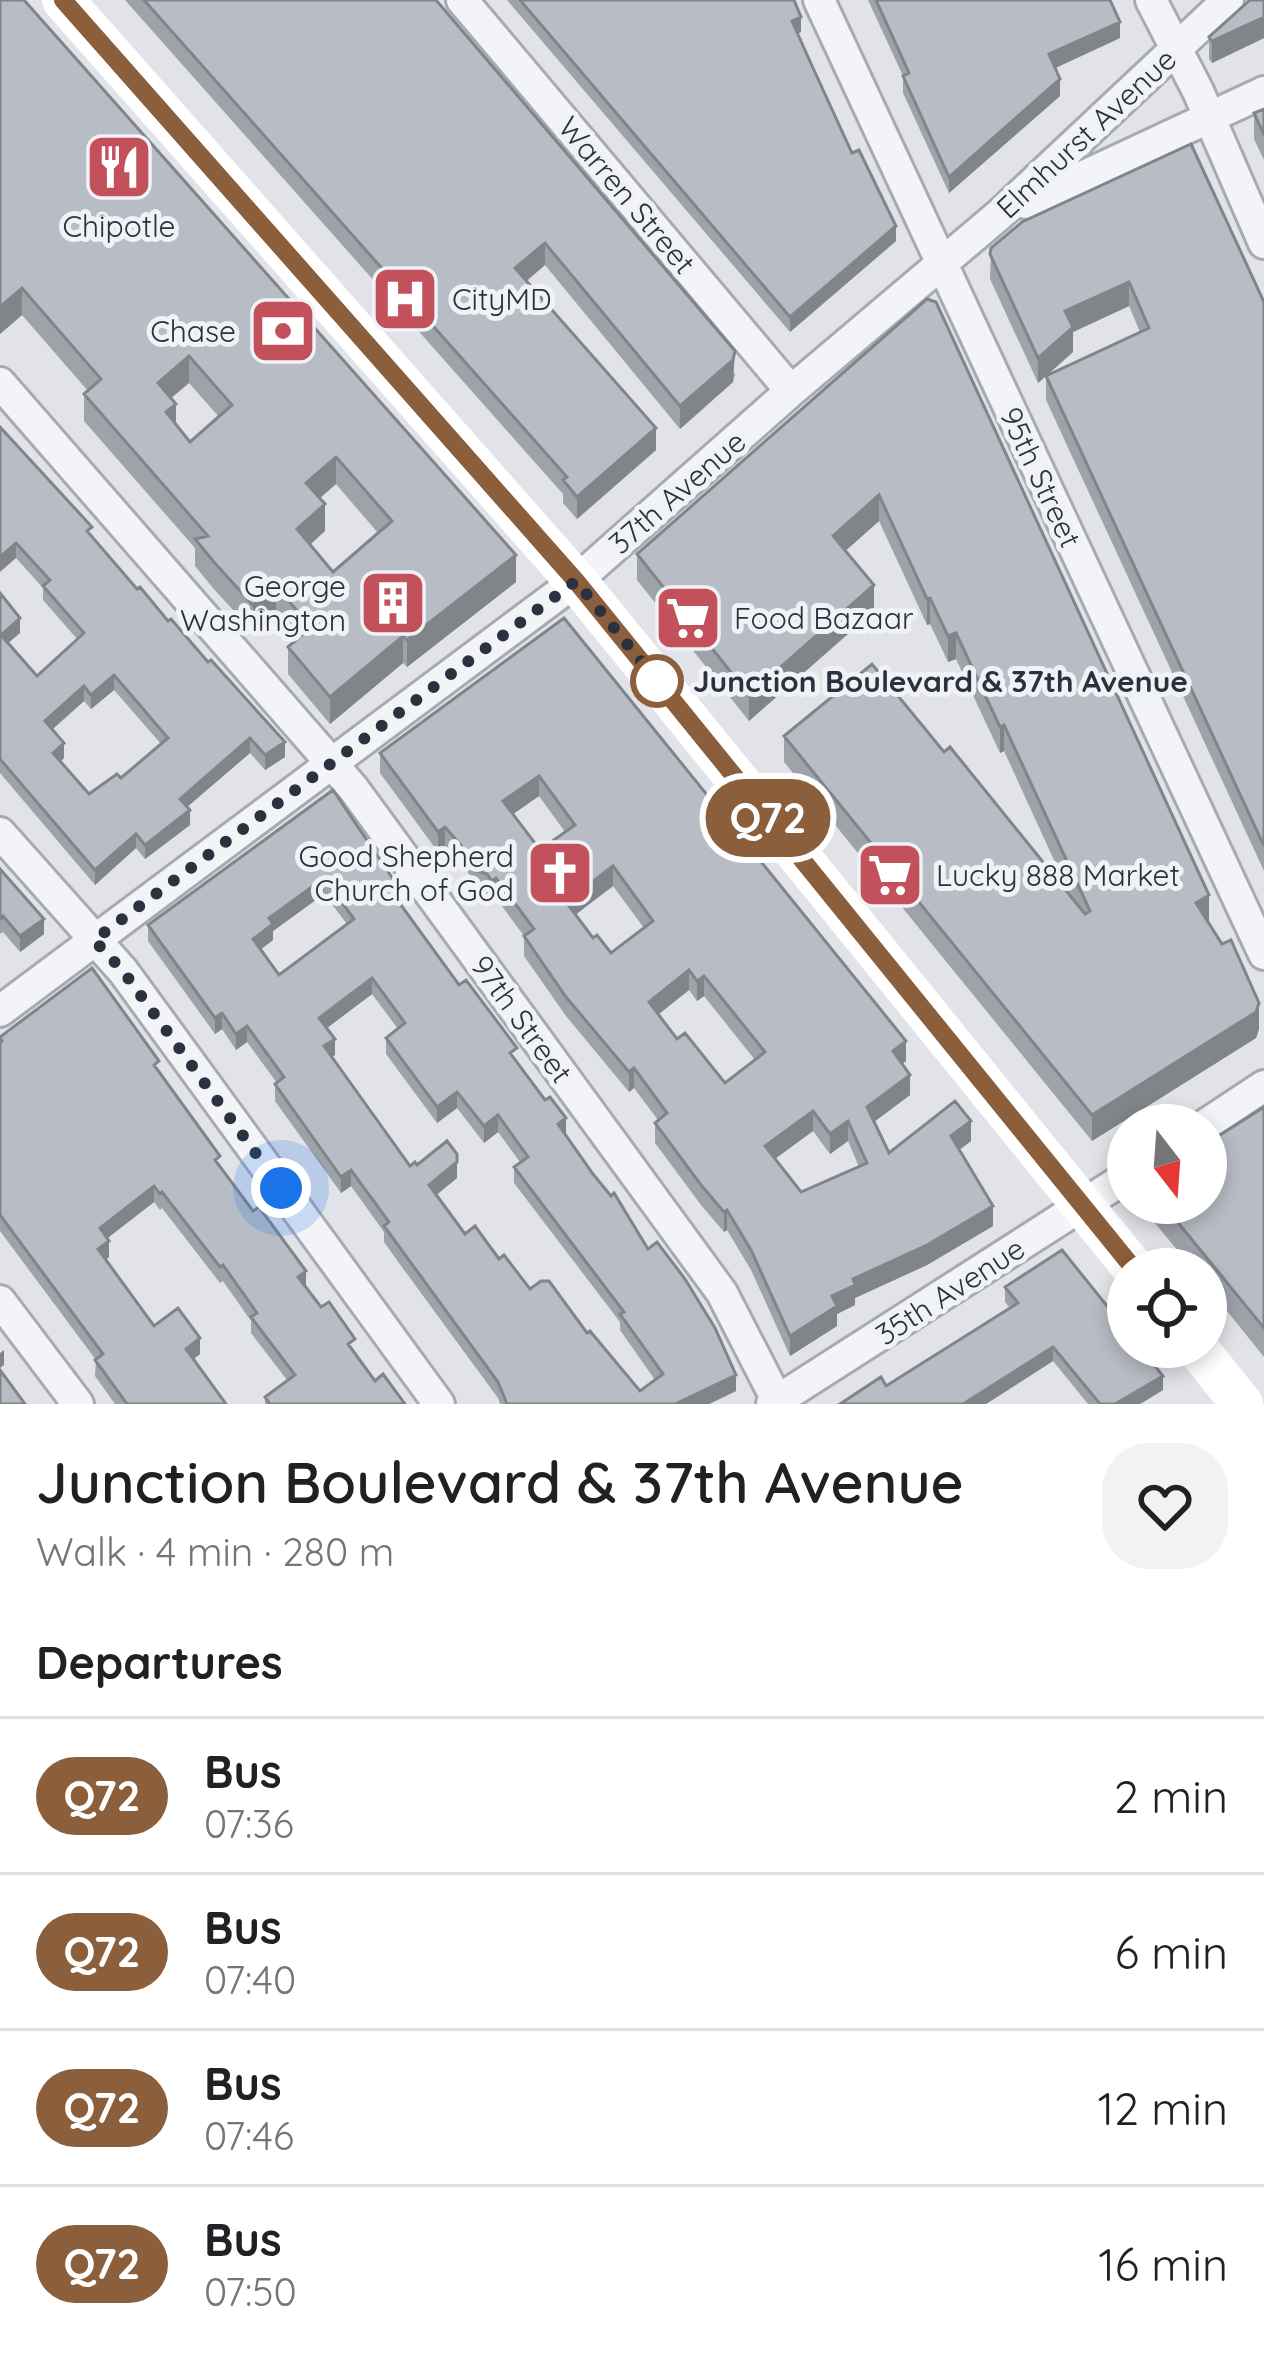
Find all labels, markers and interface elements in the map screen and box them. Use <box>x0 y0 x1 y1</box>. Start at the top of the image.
street label: Elmhurst Avenue <box>988 40 1184 226</box>
street label: Warren Street <box>550 109 704 281</box>
restaurant icon: Chipotle <box>84 132 154 202</box>
place label: Chipotle <box>62 207 176 245</box>
hospital icon: CityMD <box>370 264 440 334</box>
place label: CityMD <box>452 280 552 318</box>
bank icon: Chase <box>248 296 318 366</box>
place label: Chase <box>150 312 236 350</box>
street label: 95th Street <box>992 401 1090 553</box>
street label: 37th Avenue <box>601 422 753 562</box>
place label: George Washington <box>180 567 346 639</box>
building icon: George Washington <box>358 568 428 638</box>
supermarket icon: Food Bazaar <box>653 583 723 653</box>
place label: Food Bazaar <box>734 599 914 637</box>
marker: Junction Boulevard & 37th Avenue <box>632 656 682 706</box>
place label: Junction Boulevard & 37th Avenue <box>693 662 1188 700</box>
line badge: Q72 <box>699 779 837 857</box>
text: Q72 <box>730 791 807 844</box>
place label: Good Shepherd Church of God <box>298 837 514 909</box>
church icon: Good Shepherd Church of God <box>525 838 595 908</box>
supermarket icon: Lucky 888 Market <box>855 840 925 910</box>
place label: Lucky 888 Market <box>936 856 1180 894</box>
street label: 97th Street <box>463 948 581 1090</box>
north arrow <box>1107 1104 1227 1224</box>
map controls <box>1107 1104 1227 1368</box>
your location <box>251 1158 311 1218</box>
street label: 35th Avenue <box>868 1229 1032 1353</box>
button: locate <box>1107 1248 1227 1368</box>
button: heart <box>1102 1443 1228 1569</box>
text: Junction Boulevard & 37th Avenue <box>36 1446 964 1517</box>
text: Walk · 4 min · 280 m <box>36 1527 394 1576</box>
text: Departures <box>36 1634 283 1690</box>
text: Bus <box>204 1743 282 1799</box>
text: 2 min <box>1114 1768 1228 1824</box>
text: Q72 <box>64 1769 141 1822</box>
text: 07:36 <box>204 1799 294 1848</box>
text: Bus <box>204 1899 282 1955</box>
text: 6 min <box>1115 1924 1228 1980</box>
text: Q72 <box>64 1925 141 1978</box>
text: 07:40 <box>204 1955 296 2004</box>
text: Bus <box>204 2055 282 2111</box>
text: 12 min <box>1097 2080 1228 2136</box>
text: Q72 <box>64 2081 141 2134</box>
text: 07:46 <box>204 2111 294 2160</box>
text: Bus <box>204 2211 282 2267</box>
text: 16 min <box>1098 2236 1228 2292</box>
text: Q72 <box>64 2237 141 2290</box>
text: 07:50 <box>204 2267 297 2316</box>

